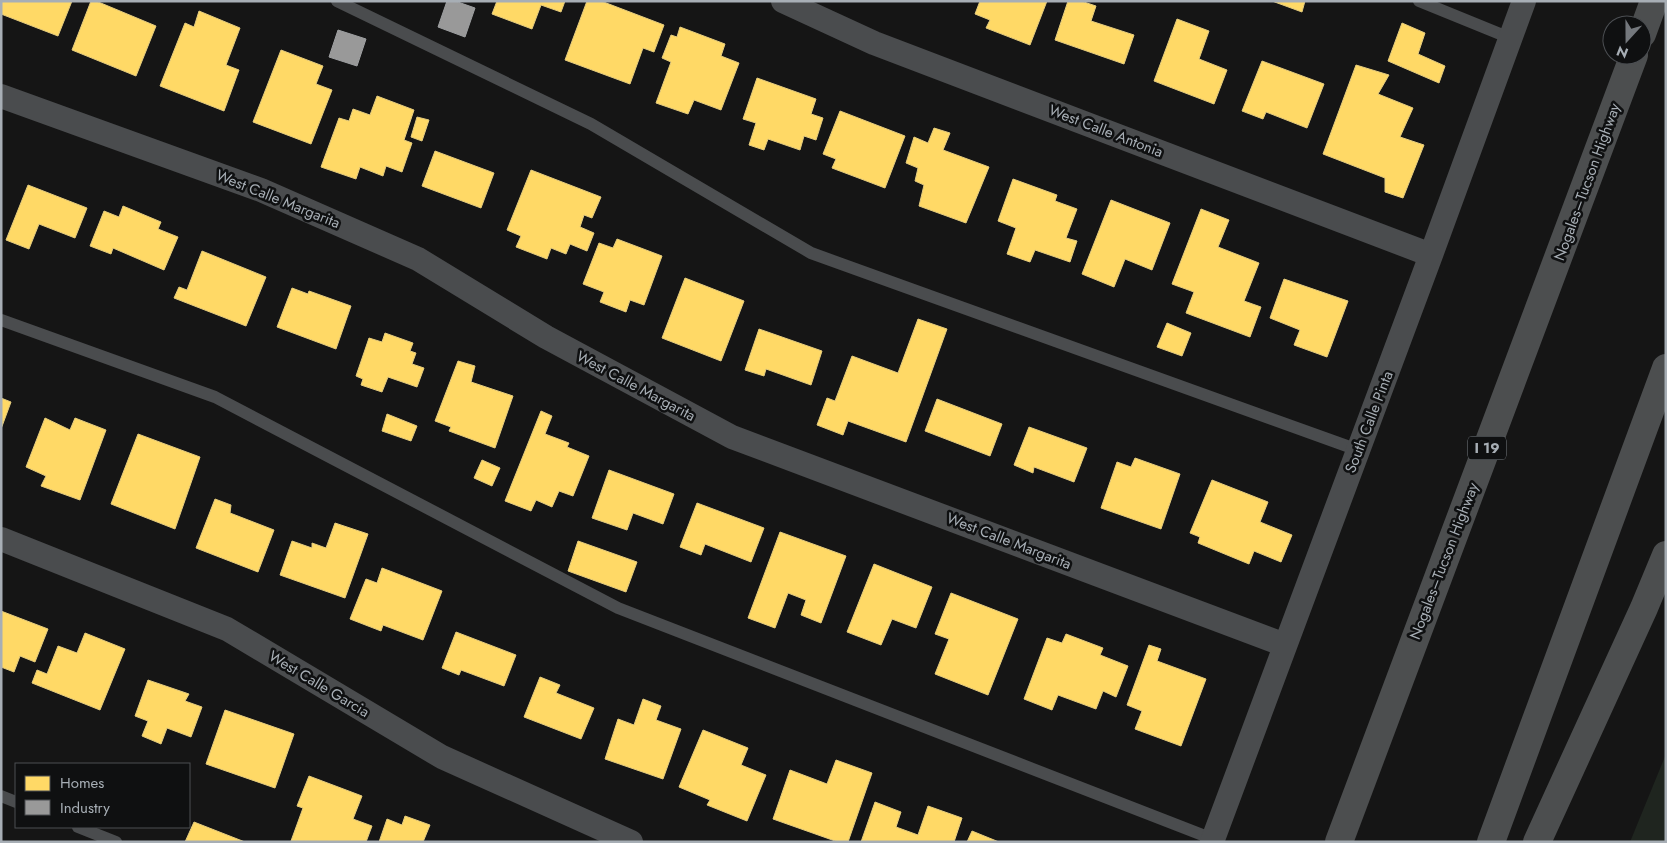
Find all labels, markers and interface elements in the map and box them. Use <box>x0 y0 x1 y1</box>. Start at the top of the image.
north arrow <box>1602 15 1652 65</box>
text: N <box>1614 41 1631 63</box>
street label: West Calle Antonia <box>1046 99 1166 163</box>
street label: Nogales–Tucson Highway <box>1548 100 1626 264</box>
street label: West Calle Margarita <box>213 164 343 234</box>
street label: West Calle Margarita <box>573 345 699 427</box>
street label: South Calle Pinta <box>1339 368 1399 476</box>
road number: I 19 <box>1468 436 1506 459</box>
street label: Nogales–Tucson Highway <box>1404 479 1484 643</box>
street label: West Calle Margarita <box>943 507 1075 575</box>
street label: West Calle Garcia <box>264 645 374 723</box>
legend <box>15 763 190 828</box>
text: Homes <box>60 772 104 794</box>
text: Industry <box>60 797 110 819</box>

